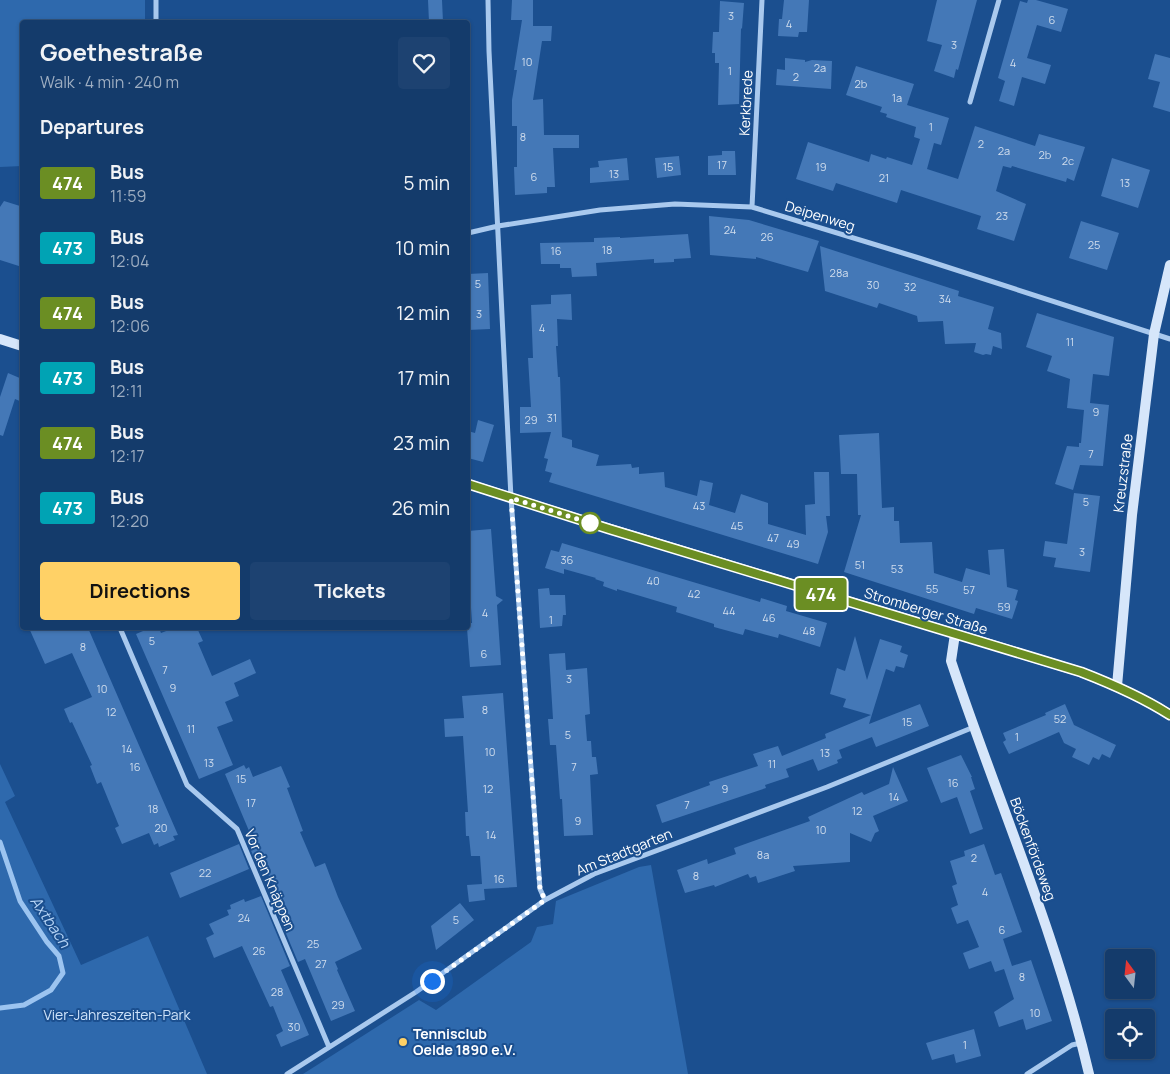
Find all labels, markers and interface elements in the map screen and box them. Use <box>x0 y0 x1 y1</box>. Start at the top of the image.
house number: 3 <box>728 8 734 23</box>
house number: 6 <box>1049 12 1056 27</box>
house number: 4 <box>786 16 792 31</box>
text: Goethestraße <box>40 35 203 68</box>
button: heart <box>398 37 450 89</box>
house number: 3 <box>951 37 957 52</box>
house number: 10 <box>521 54 533 69</box>
house number: 4 <box>1010 55 1016 70</box>
house number: 2a <box>814 60 826 75</box>
house number: 1 <box>728 63 732 78</box>
house number: 2 <box>793 69 799 84</box>
street label: Kerkbrede <box>734 70 757 136</box>
text: Walk · 4 min · 240 m <box>40 71 179 93</box>
house number: 2b <box>855 76 868 91</box>
house number: 1a <box>892 90 902 105</box>
text: Departures <box>40 114 144 140</box>
house number: 1 <box>929 119 933 134</box>
house number: 8 <box>520 129 526 144</box>
house number: 2 <box>978 136 984 151</box>
house number: 2a <box>998 143 1010 158</box>
house number: 2b <box>1039 147 1052 162</box>
house number: 2c <box>1062 153 1074 168</box>
house number: 17 <box>717 157 727 172</box>
text: Bus <box>110 159 144 185</box>
house number: 15 <box>663 159 673 174</box>
house number: 19 <box>815 159 827 174</box>
house number: 13 <box>609 166 619 181</box>
house number: 6 <box>531 169 538 184</box>
text: 5 min <box>403 170 450 196</box>
house number: 21 <box>879 170 889 185</box>
text: 474 <box>52 171 83 195</box>
house number: 13 <box>1120 175 1130 190</box>
text: 11:59 <box>110 185 146 207</box>
street label: Deipenweg <box>783 196 858 235</box>
house number: 23 <box>996 208 1008 223</box>
house number: 24 <box>724 222 736 237</box>
text: Bus <box>110 224 144 250</box>
house number: 26 <box>760 229 774 244</box>
text: 10 min <box>395 235 450 261</box>
text: 473 <box>52 236 83 260</box>
house number: 25 <box>1088 237 1100 252</box>
house number: 18 <box>602 242 612 257</box>
house number: 16 <box>550 243 562 258</box>
text: 12:04 <box>110 250 149 272</box>
house number: 28a <box>830 265 848 280</box>
house number: 5 <box>475 276 481 291</box>
house number: 30 <box>867 277 879 292</box>
house number: 32 <box>904 279 916 294</box>
text: Bus <box>110 289 144 315</box>
house number: 34 <box>939 291 951 306</box>
text: 12 min <box>396 300 450 326</box>
text: 474 <box>52 301 83 325</box>
house number: 3 <box>476 306 482 321</box>
text: 12:06 <box>110 315 150 337</box>
house number: 4 <box>539 320 545 335</box>
house number: 11 <box>1066 334 1074 349</box>
text: Bus <box>110 354 144 380</box>
text: 17 min <box>397 365 450 391</box>
text: 473 <box>52 366 83 390</box>
text: 12:11 <box>110 380 143 402</box>
house number: 9 <box>1093 404 1100 419</box>
house number: 31 <box>547 410 557 425</box>
house number: 29 <box>524 412 538 427</box>
text: Bus <box>110 419 144 445</box>
text: 23 min <box>393 430 450 456</box>
text: 474 <box>52 431 83 455</box>
street label: Kreuzstraße <box>1108 432 1137 513</box>
text: 12:17 <box>110 445 144 467</box>
house number: 7 <box>1088 446 1094 461</box>
text: Bus <box>110 484 144 510</box>
house number: 5 <box>1083 494 1089 509</box>
text: 26 min <box>392 495 450 521</box>
text: 473 <box>52 496 83 520</box>
house number: 43 <box>693 498 705 513</box>
text: 12:20 <box>110 510 149 532</box>
unlabelled marker <box>579 512 601 534</box>
house number: 45 <box>731 518 743 533</box>
house number: 47 <box>767 530 779 545</box>
house number: 49 <box>786 536 800 551</box>
house number: 3 <box>1079 544 1085 559</box>
house number: 36 <box>561 552 574 567</box>
house number: 51 <box>855 557 865 572</box>
house number: 53 <box>891 561 903 576</box>
button: Directions <box>40 562 240 620</box>
button: Tickets <box>250 562 450 620</box>
house number: 40 <box>646 573 660 588</box>
line badge: 474 <box>792 578 850 610</box>
house number: 55 <box>926 581 938 596</box>
text: 474 <box>806 582 836 606</box>
house number: 57 <box>963 582 975 597</box>
street label: Stromberger Straße <box>862 583 990 638</box>
house number: 42 <box>688 586 700 601</box>
house number: 59 <box>997 599 1011 614</box>
house number: 44 <box>722 603 736 618</box>
house number: 4 <box>482 605 488 620</box>
house number: 46 <box>762 610 776 625</box>
house number: 1 <box>549 612 553 627</box>
house number: 48 <box>803 623 815 638</box>
house number: 5 <box>149 633 155 648</box>
house number: 8 <box>80 639 86 654</box>
house number: 6 <box>481 646 488 661</box>
house number: 7 <box>162 662 168 677</box>
house number: 3 <box>566 671 572 686</box>
house number: 9 <box>170 680 177 695</box>
house number: 10 <box>96 681 108 696</box>
house number: 8 <box>482 702 488 717</box>
house number: 12 <box>106 704 116 719</box>
house number: 52 <box>1054 711 1066 726</box>
house number: 15 <box>902 714 912 729</box>
house number: 11 <box>187 721 195 736</box>
house number: 5 <box>565 727 571 742</box>
house number: 1 <box>1015 729 1019 744</box>
house number: 14 <box>122 741 132 756</box>
house number: 10 <box>484 744 496 759</box>
house number: 13 <box>820 745 830 760</box>
house number: 13 <box>204 755 214 770</box>
house number: 11 <box>768 756 776 771</box>
house number: 16 <box>129 759 141 774</box>
house number: 7 <box>571 759 577 774</box>
house number: 15 <box>236 771 246 786</box>
house number: 16 <box>947 775 959 790</box>
house number: 12 <box>483 781 493 796</box>
house number: 9 <box>722 781 729 796</box>
house number: 14 <box>889 789 899 804</box>
street label: Böckenfördeweg <box>1006 794 1061 903</box>
house number: 17 <box>246 795 256 810</box>
house number: 7 <box>684 797 690 812</box>
house number: 18 <box>148 801 158 816</box>
house number: 12 <box>852 803 862 818</box>
house number: 9 <box>575 813 582 828</box>
house number: 20 <box>155 820 167 835</box>
house number: 10 <box>815 822 827 837</box>
street label: Am Stadtgarten <box>573 824 675 879</box>
street label: Vor den Knäppen <box>241 826 300 933</box>
house number: 14 <box>486 827 496 842</box>
house number: 8a <box>757 847 769 862</box>
house number: 2 <box>971 850 977 865</box>
house number: 22 <box>199 865 211 880</box>
house number: 8 <box>693 868 699 883</box>
house number: 16 <box>493 871 505 886</box>
house number: 4 <box>982 884 988 899</box>
water label: Axtbach <box>26 892 76 952</box>
house number: 24 <box>238 910 250 925</box>
house number: 5 <box>453 912 459 927</box>
house number: 6 <box>999 922 1006 937</box>
house number: 25 <box>307 936 319 951</box>
house number: 26 <box>252 943 266 958</box>
north arrow <box>1105 949 1155 999</box>
map controls <box>1105 949 1155 1059</box>
house number: 27 <box>315 956 327 971</box>
your location <box>420 969 445 994</box>
house number: 8 <box>1019 969 1025 984</box>
house number: 28 <box>271 984 283 999</box>
house number: 29 <box>331 997 345 1012</box>
park label: Vier-Jahreszeiten-Park <box>44 1005 191 1024</box>
house number: 10 <box>1029 1005 1041 1020</box>
button: locate <box>1105 1009 1155 1059</box>
house number: 30 <box>288 1019 300 1034</box>
place label: Tennisclub Oelde 1890 e.V. <box>413 1024 516 1059</box>
marker: Tennisclub Oelde 1890 e.V. <box>397 1036 409 1048</box>
house number: 1 <box>963 1037 967 1052</box>

